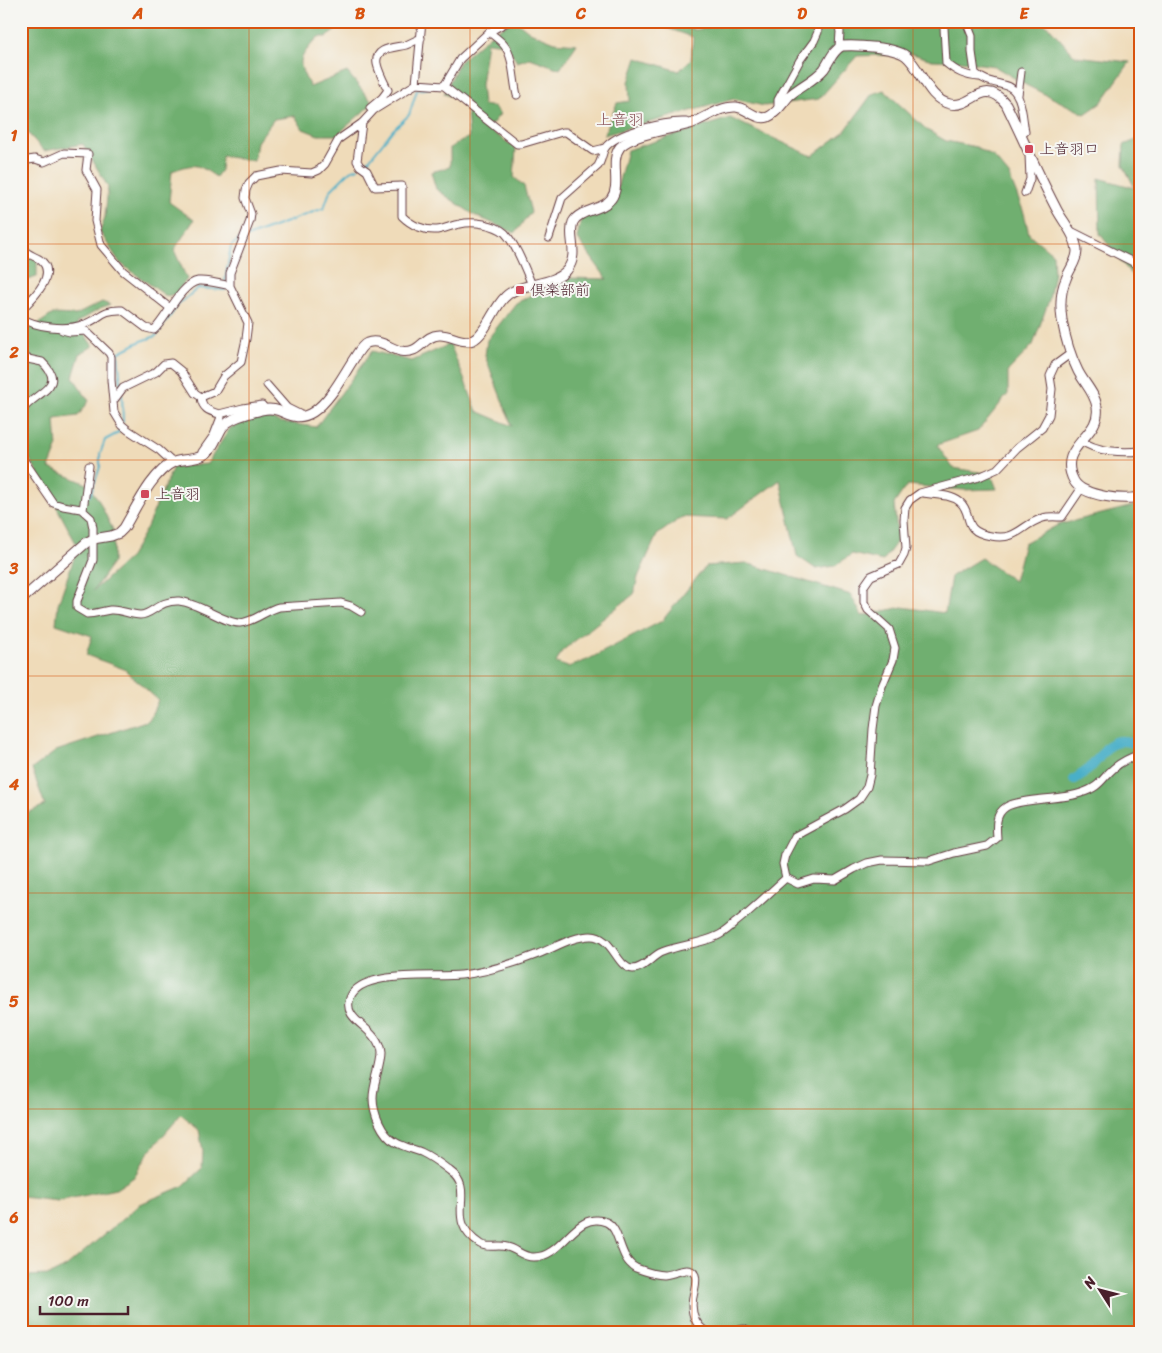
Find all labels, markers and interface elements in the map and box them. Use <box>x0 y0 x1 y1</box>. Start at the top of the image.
text: A <box>132 0 143 28</box>
text: B <box>355 0 366 28</box>
text: C <box>575 0 587 28</box>
text: D <box>797 0 807 28</box>
text: E <box>1020 0 1030 28</box>
district label: 上音羽 <box>596 105 644 134</box>
text: 1 <box>11 121 18 150</box>
place label: 上音羽口 <box>1039 136 1099 162</box>
marker: 上音羽口 <box>1023 143 1035 155</box>
place label: 倶楽部前 <box>530 277 590 303</box>
marker: 倶楽部前 <box>514 284 526 296</box>
text: 2 <box>8 338 19 367</box>
place label: 上音羽 <box>155 481 200 507</box>
marker: 上音羽 <box>139 488 151 500</box>
text: 3 <box>9 554 19 583</box>
text: 4 <box>8 770 19 799</box>
text: 5 <box>9 987 19 1016</box>
text: 6 <box>8 1203 19 1232</box>
north arrow <box>1074 1266 1124 1316</box>
text: N <box>1076 1271 1103 1295</box>
scale bar <box>40 1283 128 1315</box>
text: 100 m <box>48 1288 89 1314</box>

